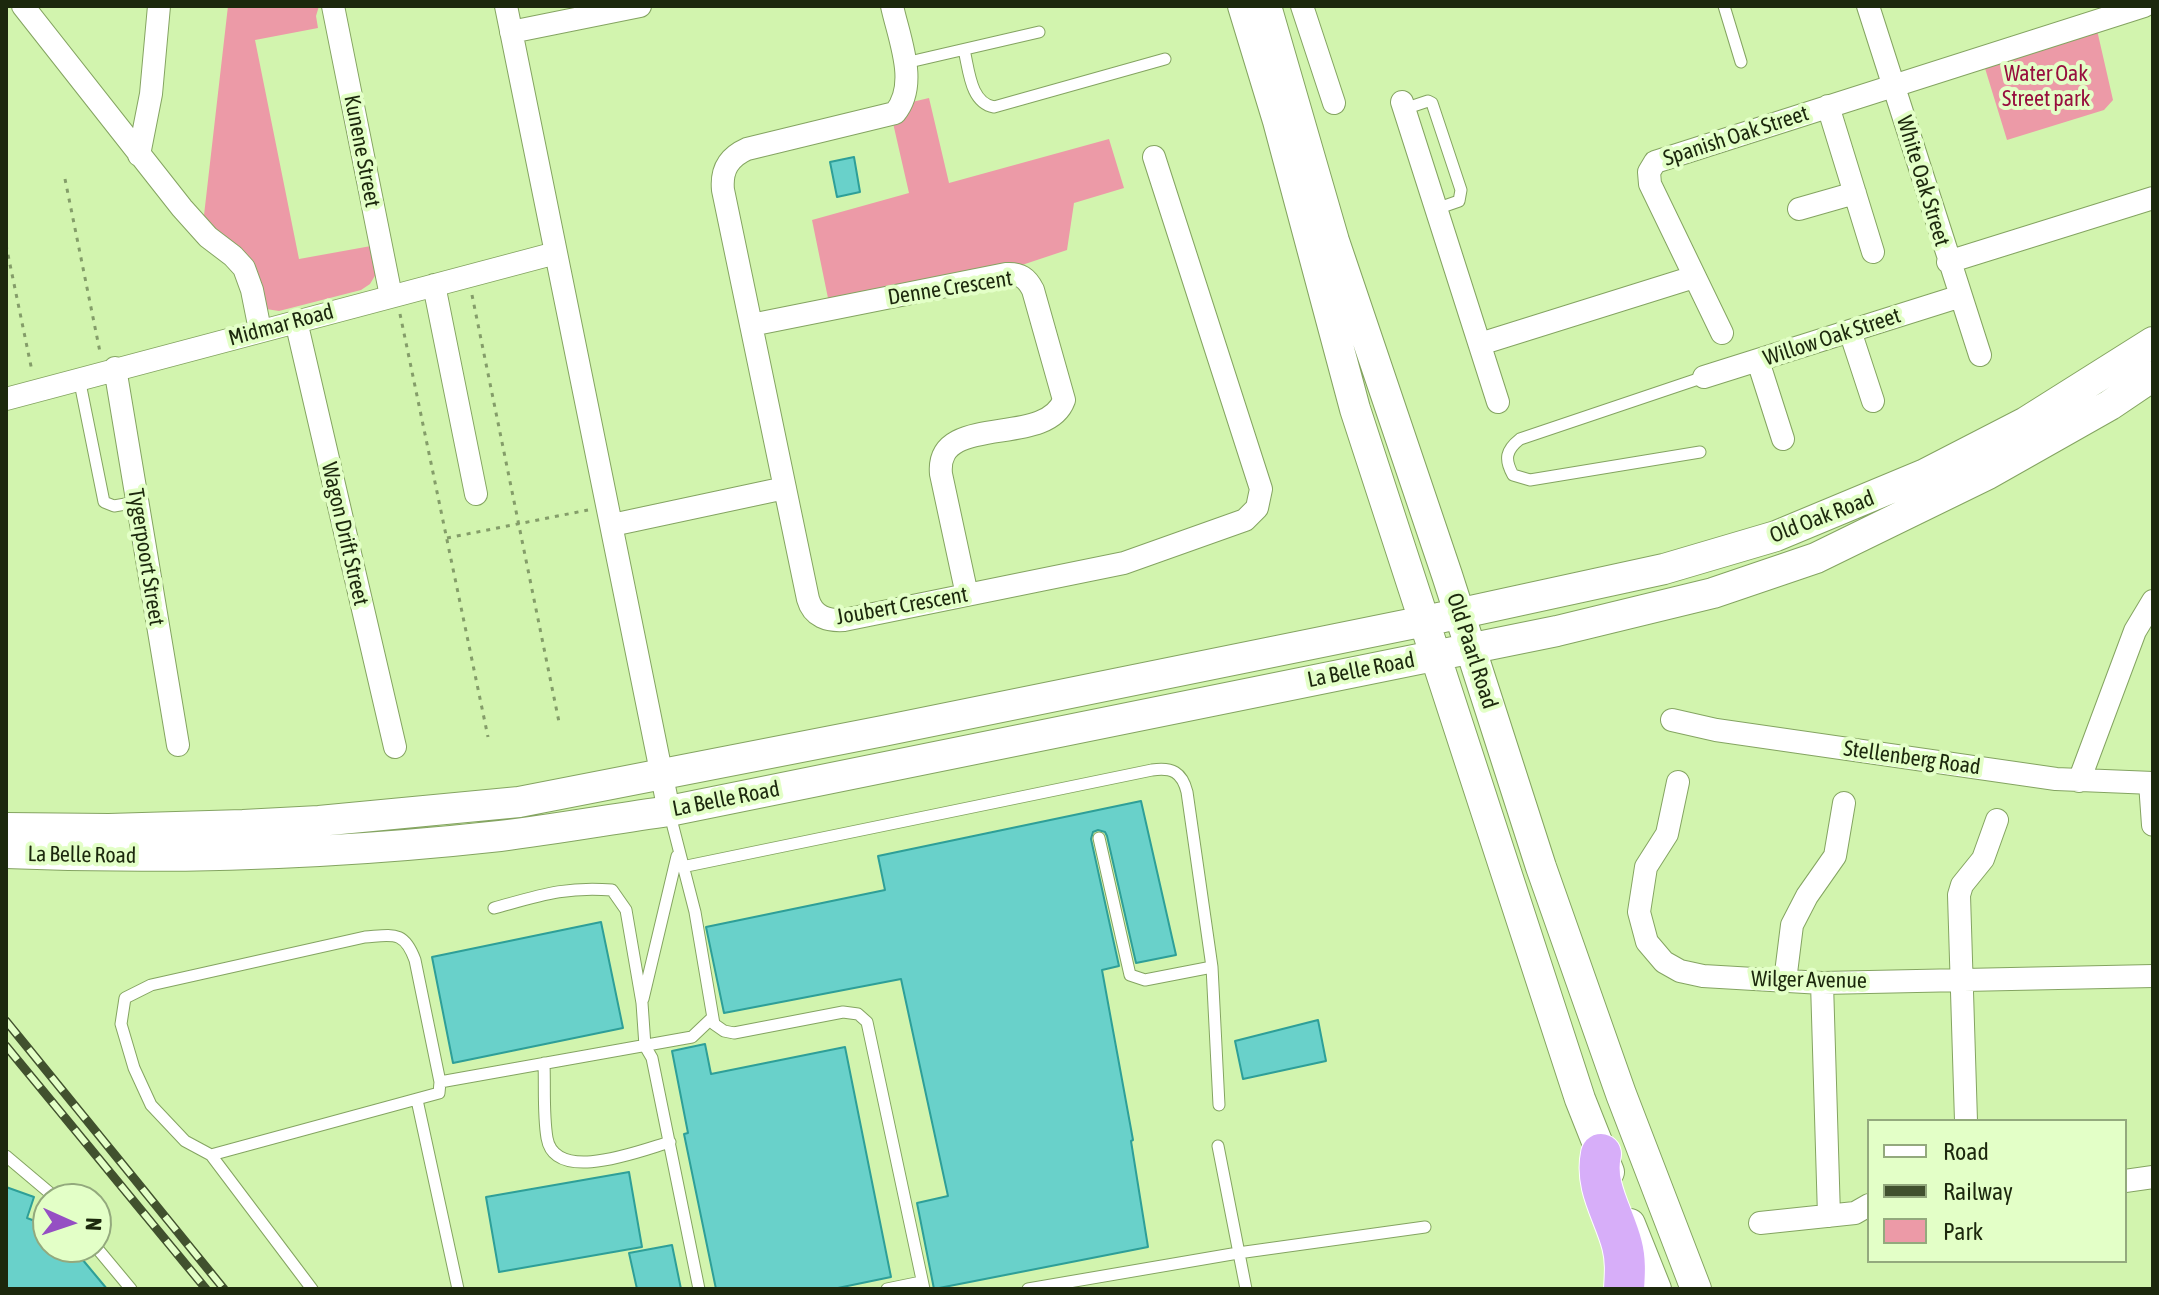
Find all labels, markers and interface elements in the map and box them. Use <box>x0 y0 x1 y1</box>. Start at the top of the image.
park label: Water Oak Street park <box>2002 61 2090 112</box>
street label: Kunene Street <box>338 93 386 209</box>
street label: Spanish Oak Street <box>1660 100 1812 172</box>
street label: White Oak Street <box>1891 113 1955 249</box>
street label: Denne Crescent <box>886 265 1014 311</box>
street label: Midmar Road <box>226 298 336 352</box>
street label: Willow Oak Street <box>1760 302 1904 372</box>
street label: Wagon Drift Street <box>316 460 374 608</box>
street label: Old Oak Road <box>1766 485 1878 549</box>
street label: Tygerpoort Street <box>122 487 170 627</box>
street label: Joubert Crescent <box>834 581 970 631</box>
street label: Old Paarl Road <box>1441 590 1503 712</box>
street label: La Belle Road <box>1305 647 1417 693</box>
street label: Stellenberg Road <box>1842 735 1982 781</box>
street label: La Belle Road <box>670 776 782 822</box>
street label: La Belle Road <box>27 841 137 869</box>
street label: Wilger Avenue <box>1751 966 1867 994</box>
legend <box>1867 1119 2127 1263</box>
text: Road <box>1943 1138 1989 1165</box>
text: Railway <box>1943 1178 2013 1205</box>
north arrow <box>32 1183 112 1263</box>
text: N <box>81 1217 107 1231</box>
text: Park <box>1943 1218 1983 1245</box>

